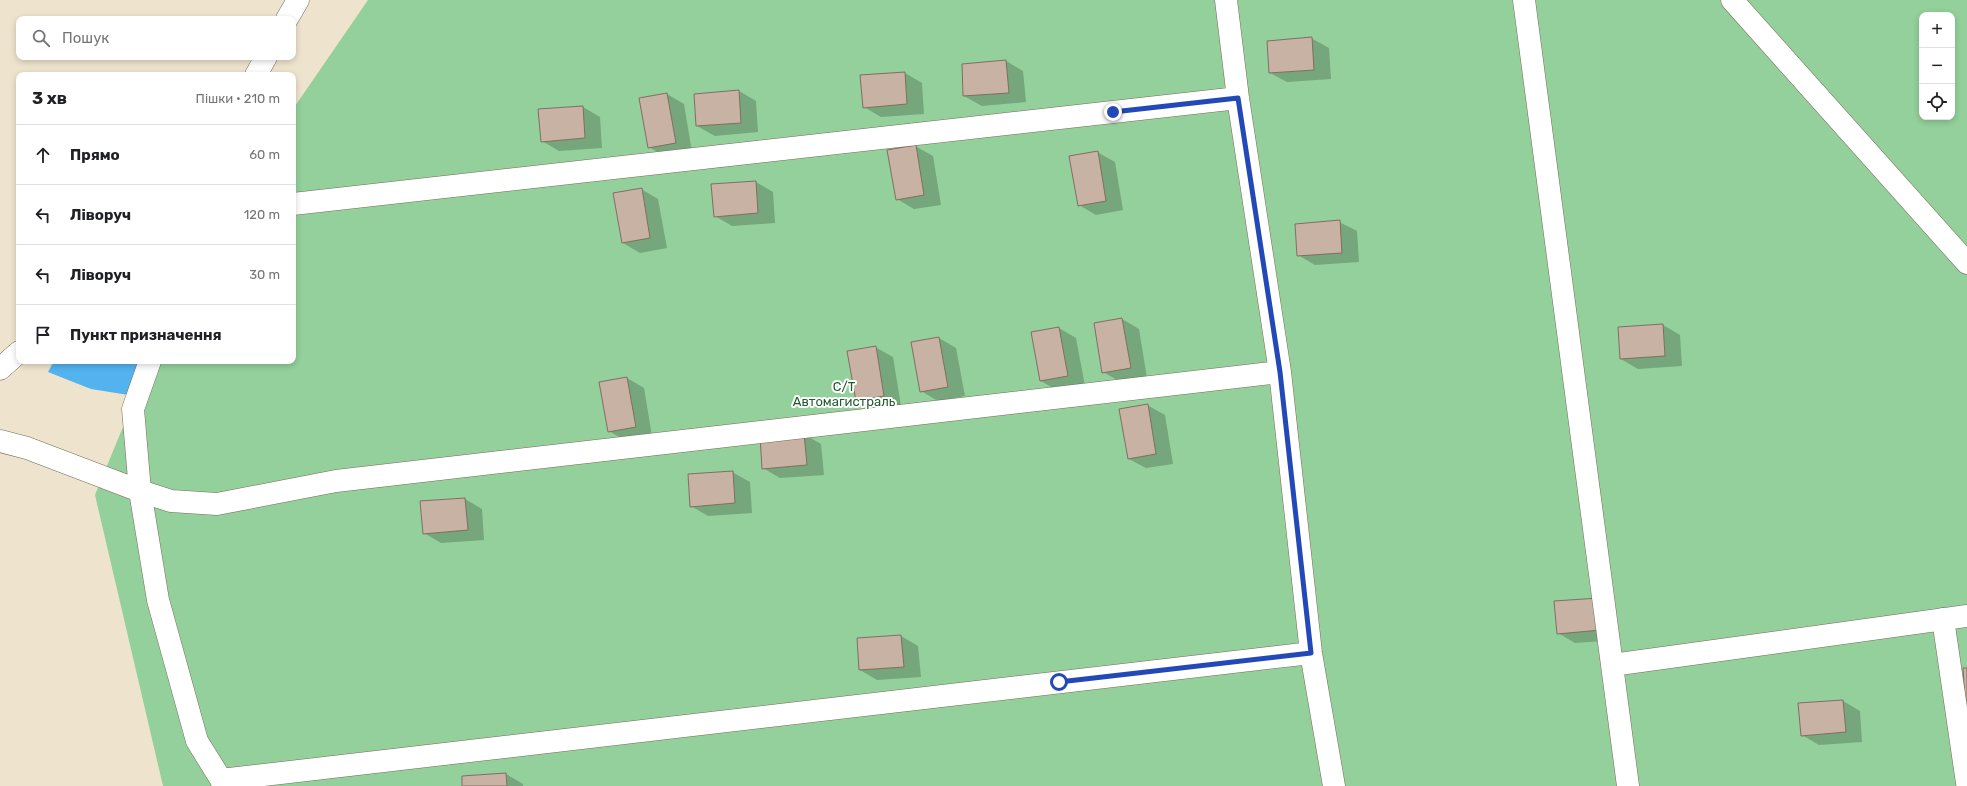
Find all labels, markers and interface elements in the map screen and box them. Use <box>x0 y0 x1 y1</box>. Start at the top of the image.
map controls <box>1919 12 1955 120</box>
button: + <box>1919 12 1955 48</box>
search box <box>16 16 296 60</box>
icon: search <box>30 27 52 49</box>
text: Пошук <box>62 29 109 47</box>
button: − <box>1919 48 1955 84</box>
button: locate <box>1919 84 1955 120</box>
text: 3 хв <box>32 88 67 108</box>
text: Пішки · 210 m <box>196 91 280 106</box>
route end <box>1104 103 1122 121</box>
icon: ahead <box>32 144 54 166</box>
text: Прямо <box>70 146 120 164</box>
text: 60 m <box>249 147 280 162</box>
icon: left <box>32 204 54 226</box>
text: Ліворуч <box>70 206 131 224</box>
text: 120 m <box>244 207 280 222</box>
icon: left <box>32 264 54 286</box>
text: Ліворуч <box>70 266 131 284</box>
text: 30 m <box>249 267 280 282</box>
icon: arrive <box>32 324 54 346</box>
text: Пункт призначення <box>70 326 222 344</box>
park label: С/Т Автомагистраль <box>793 379 896 409</box>
route start <box>1050 673 1068 691</box>

